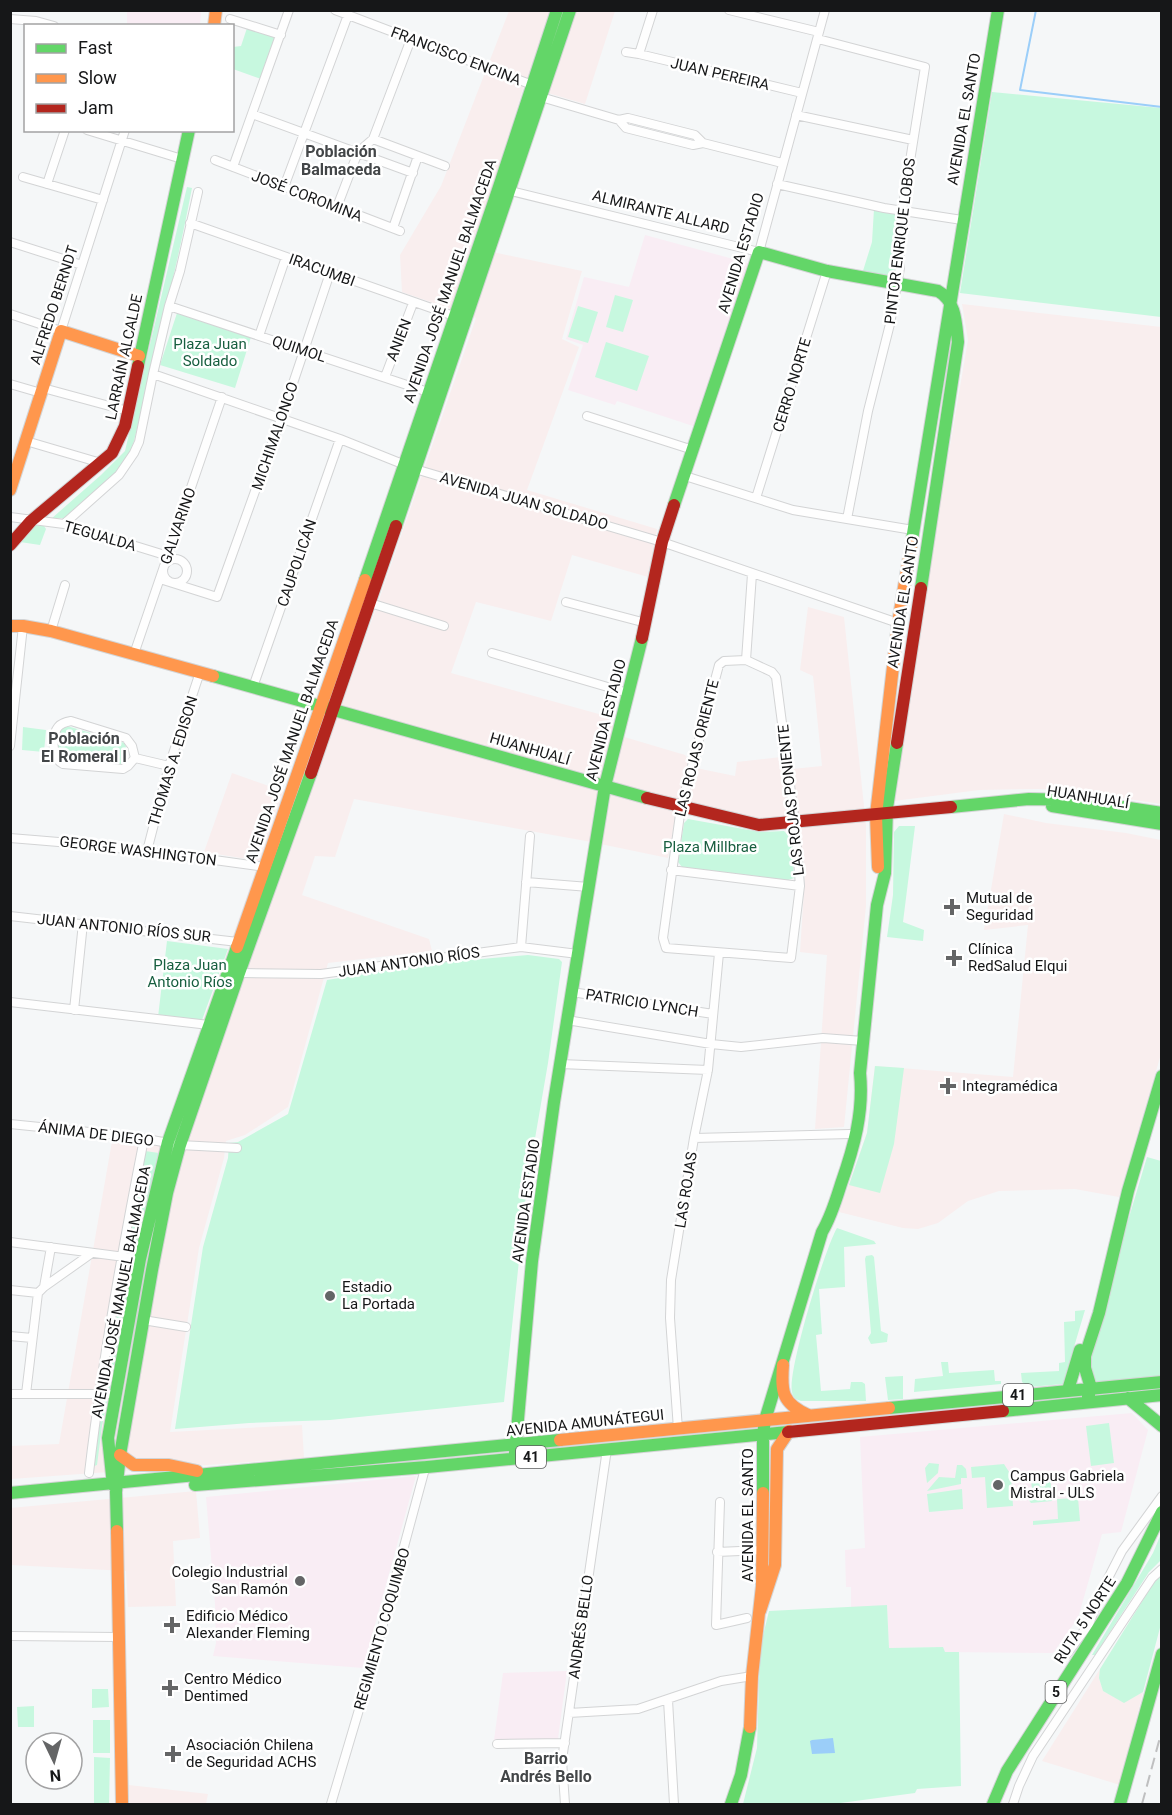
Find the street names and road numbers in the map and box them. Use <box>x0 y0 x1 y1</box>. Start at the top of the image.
street label: FRANCISCO ENCINA <box>388 23 524 89</box>
street label: AVENIDA EL SANTO <box>944 52 984 186</box>
street label: JUAN PEREIRA <box>669 54 771 94</box>
street label: AVENIDA JOSÉ MANUEL BALMACEDA <box>400 157 500 405</box>
street label: PINTOR ENRIQUE LOBOS <box>881 157 919 325</box>
street label: JOSÉ COROMINA <box>249 167 365 225</box>
street label: ALMIRANTE ALLARD <box>591 186 731 238</box>
street label: AVENIDA ESTADIO <box>714 191 768 315</box>
street label: ALFREDO BERNDT <box>26 243 82 367</box>
street label: IRACUMBI <box>286 250 358 290</box>
street label: LARRAÍN ALCALDE <box>102 292 146 422</box>
street label: ANIEN <box>383 316 415 364</box>
street label: QUIMOL <box>270 332 328 366</box>
street label: CERRO NORTE <box>769 335 815 434</box>
street label: MICHIMALONCO <box>248 379 302 493</box>
street label: AVENIDA JUAN SOLDADO <box>438 468 610 534</box>
street label: GALVARINO <box>156 485 200 567</box>
street label: TEGUALDA <box>62 517 139 555</box>
street label: CAUPOLICÁN <box>274 517 320 609</box>
street label: AVENIDA EL SANTO <box>884 535 922 669</box>
street label: AVENIDA JOSÉ MANUEL BALMACEDA <box>242 617 342 865</box>
street label: AVENIDA ESTADIO <box>582 657 630 783</box>
street label: LAS ROJAS ORIENTE <box>671 677 723 819</box>
street label: THOMAS A. EDISON <box>145 694 201 828</box>
street label: LAS ROJAS PONIENTE <box>774 723 808 876</box>
street label: HUANHUALÍ <box>488 729 573 769</box>
street label: HUANHUALÍ <box>1046 782 1131 813</box>
street label: GEORGE WASHINGTON <box>59 832 217 870</box>
street label: JUAN ANTONIO RÍOS SUR <box>36 910 212 946</box>
street label: JUAN ANTONIO RÍOS <box>337 943 481 981</box>
street label: PATRICIO LYNCH <box>584 985 700 1021</box>
street label: ÁNIMA DE DIEGO <box>37 1118 155 1150</box>
street label: AVENIDA ESTADIO <box>508 1138 544 1264</box>
street label: LAS ROJAS <box>671 1150 701 1229</box>
street label: AVENIDA JOSÉ MANUEL BALMACEDA <box>88 1164 154 1420</box>
road number: 41 <box>1003 1384 1033 1406</box>
street label: AVENIDA AMUNÁTEGUI <box>505 1406 665 1440</box>
road number: 41 <box>516 1446 546 1468</box>
street label: AVENIDA EL SANTO <box>739 1448 757 1582</box>
street label: REGIMIENTO COQUIMBO <box>350 1546 414 1712</box>
street label: RUTA 5 NORTE <box>1050 1573 1120 1667</box>
street label: ANDRÉS BELLO <box>565 1574 597 1680</box>
road number: 5 <box>1046 1681 1066 1703</box>

